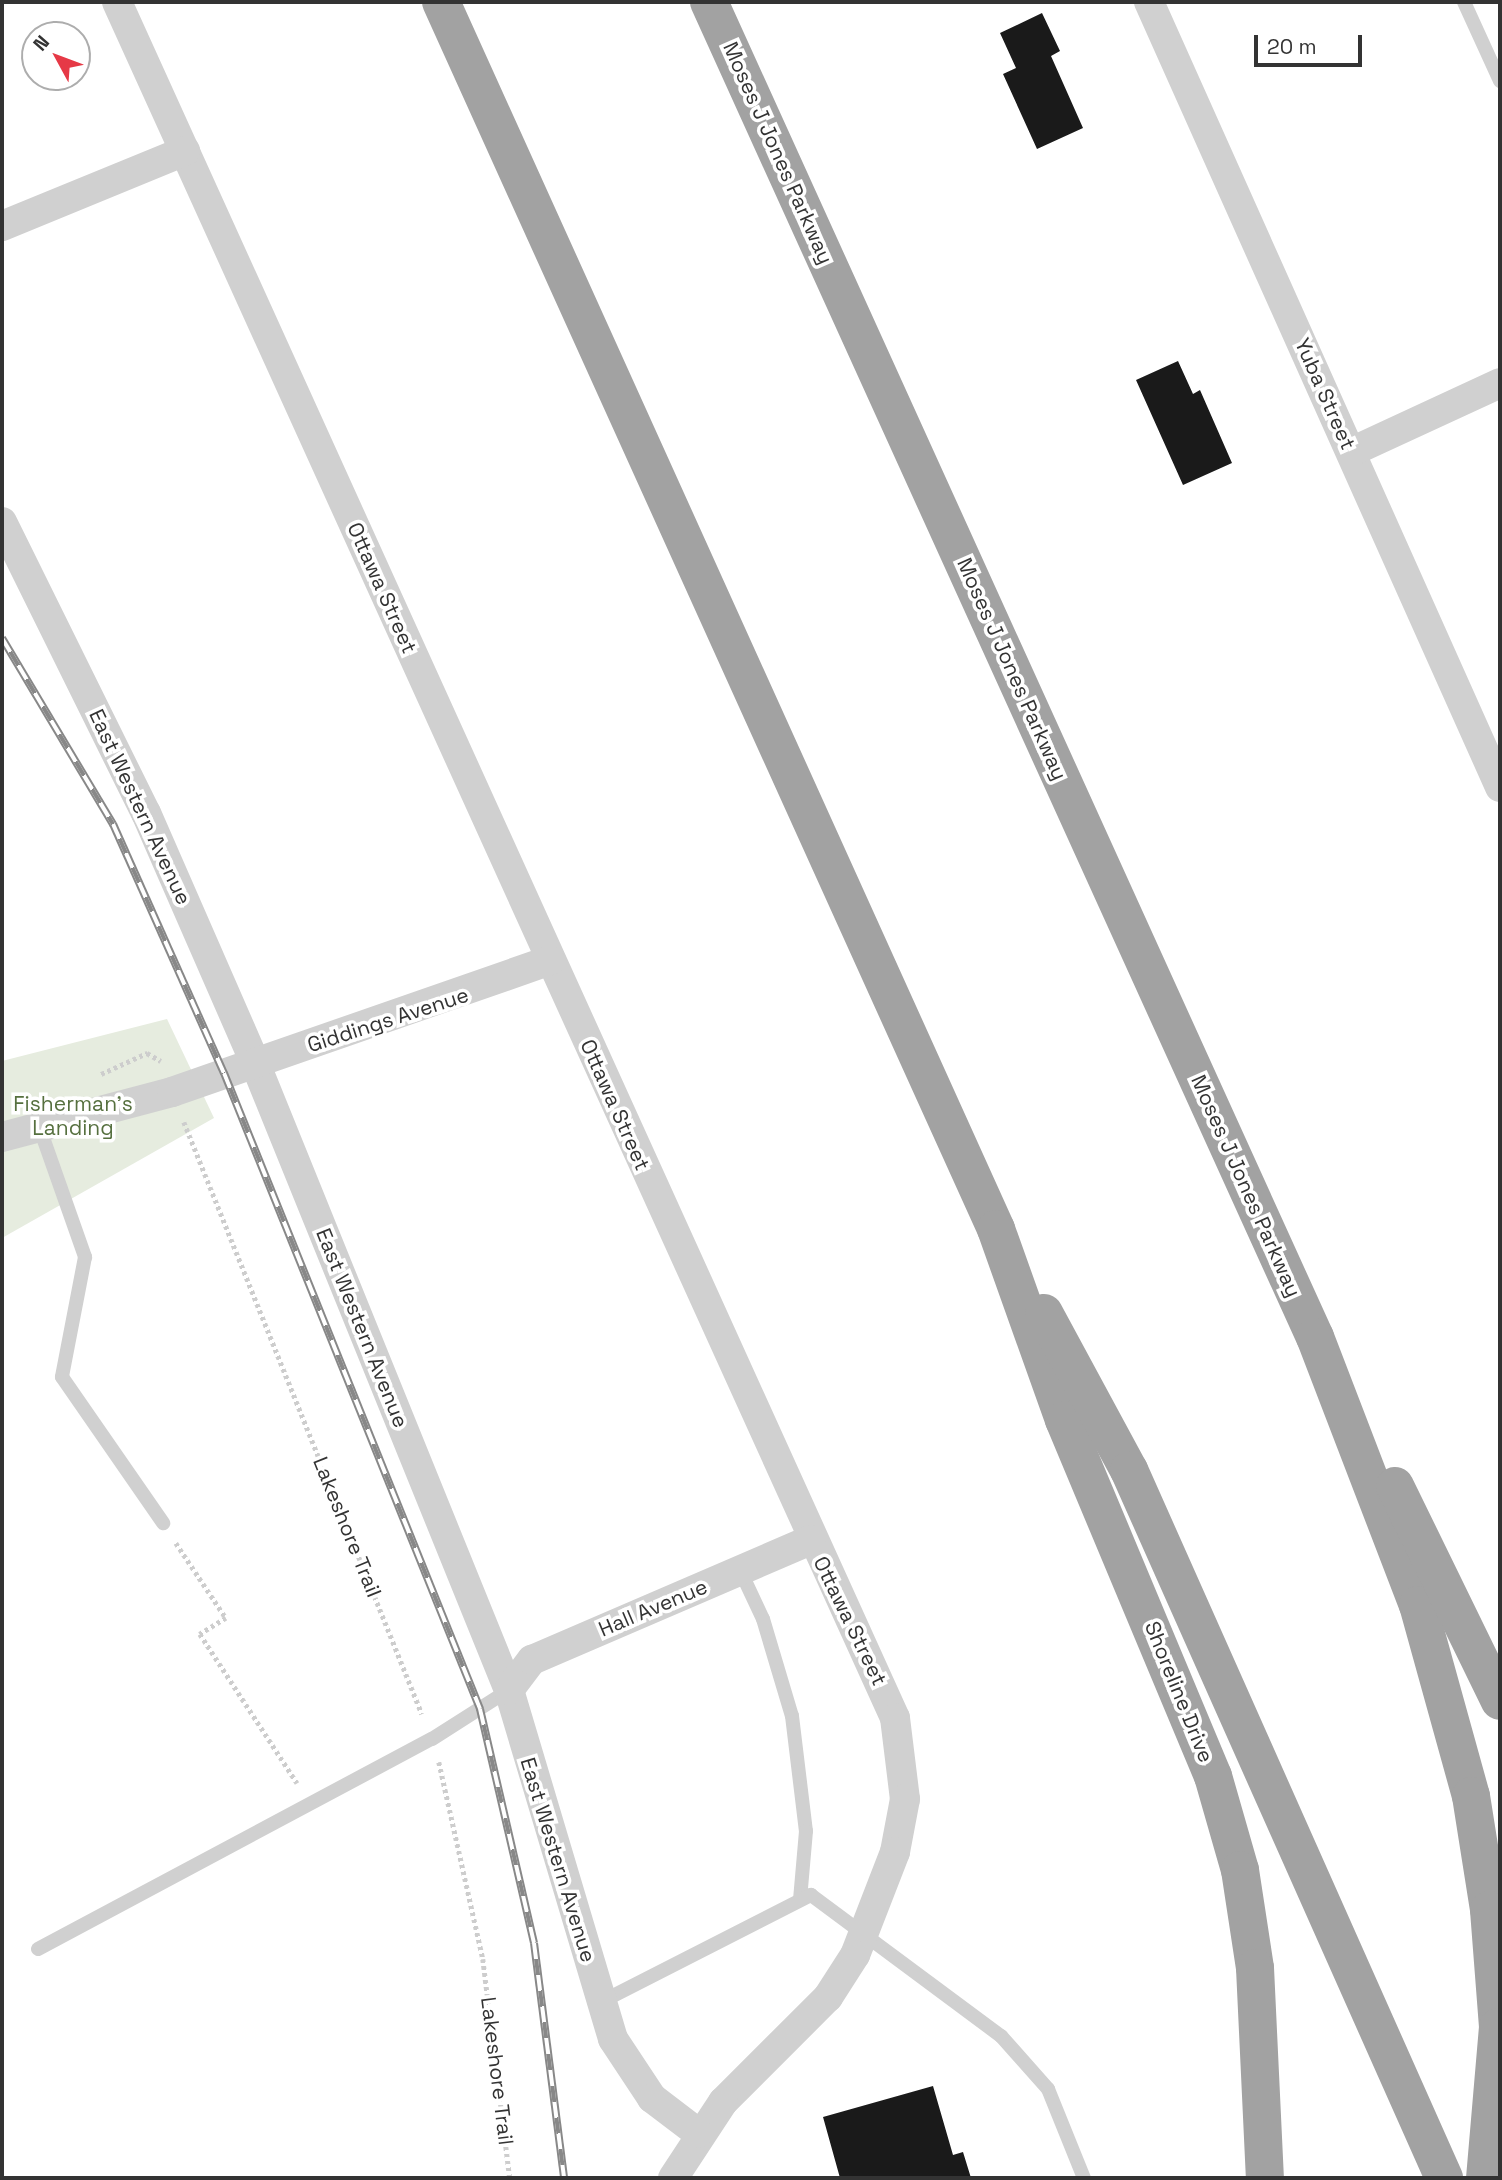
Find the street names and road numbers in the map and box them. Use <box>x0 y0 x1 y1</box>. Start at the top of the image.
street label: Moses J Jones Parkway <box>718 38 838 268</box>
street label: Yuba Street <box>1289 334 1361 454</box>
street label: Ottawa Street <box>342 519 422 657</box>
street label: Moses J Jones Parkway <box>952 554 1072 784</box>
street label: East Western Avenue <box>84 705 196 909</box>
street label: Giddings Avenue <box>304 982 472 1058</box>
street label: Ottawa Street <box>575 1036 655 1174</box>
street label: Moses J Jones Parkway <box>1186 1071 1306 1301</box>
street label: East Western Avenue <box>310 1224 414 1432</box>
street label: Lakeshore Trail <box>307 1453 387 1601</box>
street label: Ottawa Street <box>808 1552 892 1690</box>
street label: Hall Avenue <box>595 1574 711 1642</box>
street label: Shoreline Drive <box>1139 1618 1219 1766</box>
street label: East Western Avenue <box>515 1754 601 1966</box>
street label: Lakeshore Trail <box>475 1995 519 2147</box>

